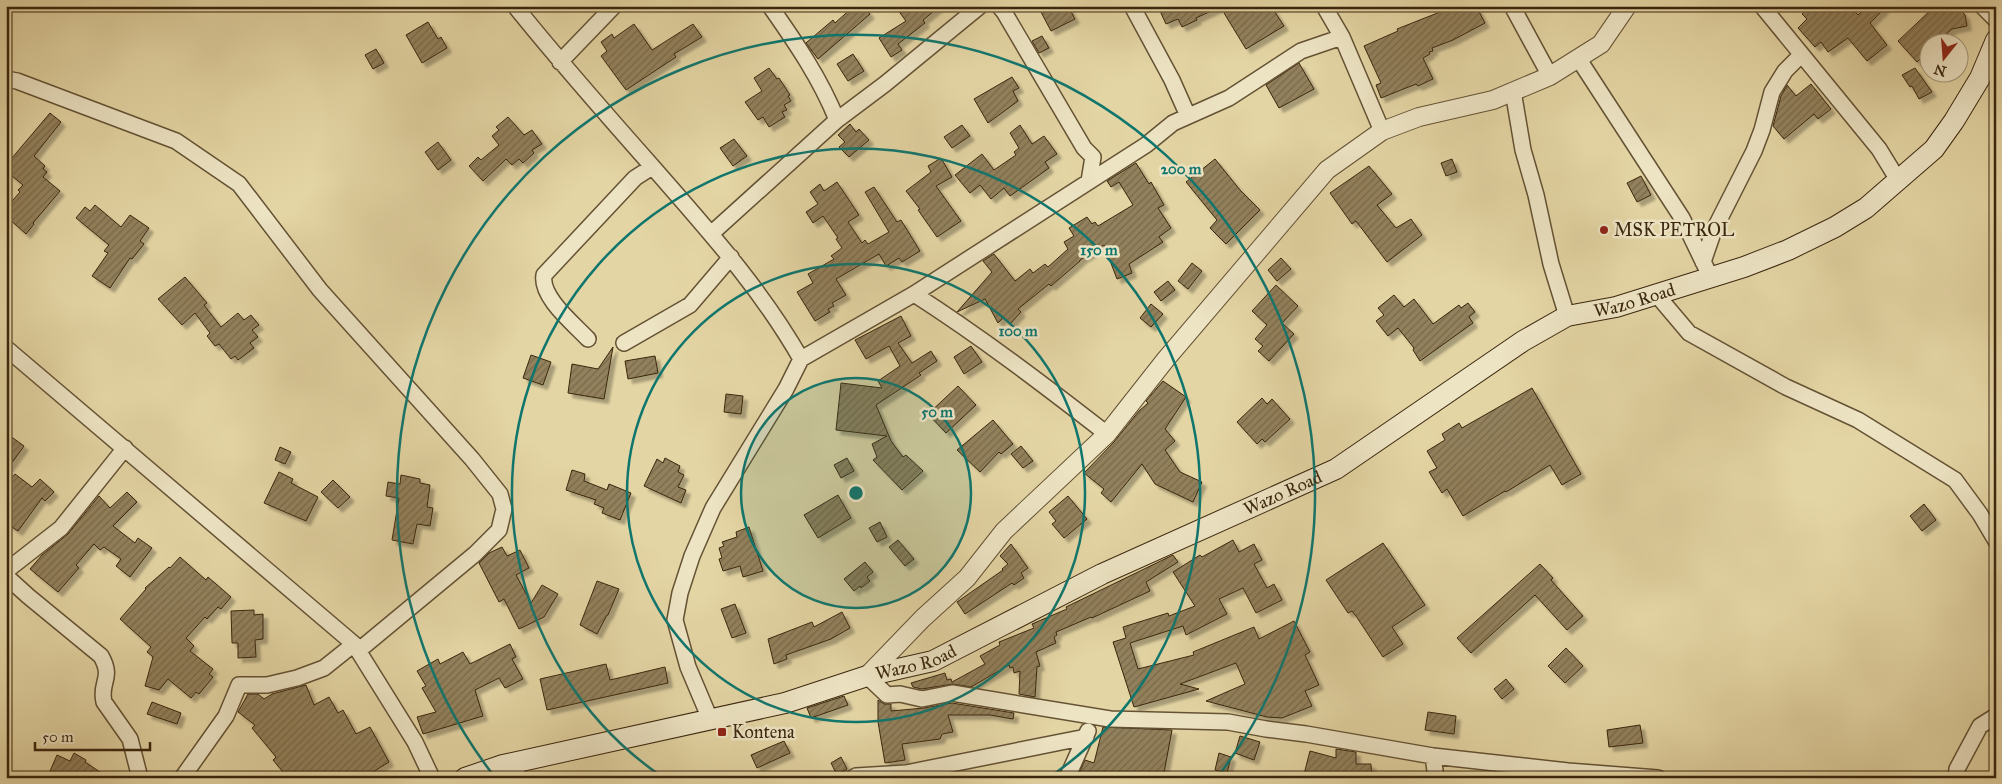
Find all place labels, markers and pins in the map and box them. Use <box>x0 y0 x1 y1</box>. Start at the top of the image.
place label: MSK PETROL <box>1614 219 1735 241</box>
marker: MSK PETROL <box>1598 224 1610 236</box>
centre of rings <box>847 484 865 502</box>
place label: Kontena <box>732 721 795 743</box>
marker: Kontena <box>716 726 728 738</box>

